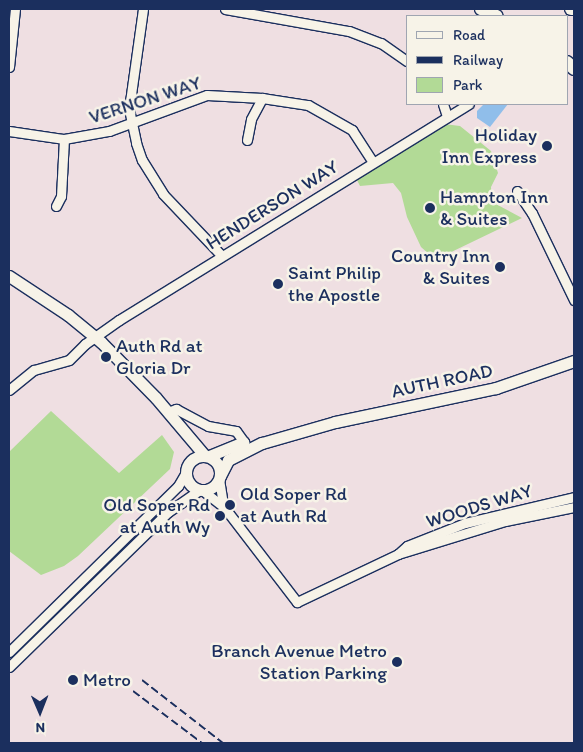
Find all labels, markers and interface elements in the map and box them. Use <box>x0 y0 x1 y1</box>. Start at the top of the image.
legend <box>406 15 568 105</box>
text: Road <box>453 26 485 44</box>
text: Railway <box>453 51 503 69</box>
street label: VERNON WAY <box>86 71 204 129</box>
text: Park <box>453 76 483 94</box>
place label: Holiday Inn Express <box>442 124 537 168</box>
marker: Holiday Inn Express <box>541 140 553 152</box>
street label: HENDERSON WAY <box>202 155 342 255</box>
place label: Hampton Inn & Suites <box>440 186 548 230</box>
marker: Hampton Inn & Suites <box>424 202 436 214</box>
place label: Country Inn & Suites <box>391 245 490 289</box>
marker: Country Inn & Suites <box>494 261 506 273</box>
place label: Saint Philip the Apostle <box>288 262 382 306</box>
marker: Saint Philip the Apostle <box>272 278 284 290</box>
place label: Auth Rd at Gloria Dr <box>116 335 203 379</box>
marker: Auth Rd at Gloria Dr <box>100 351 112 363</box>
street label: AUTH ROAD <box>390 359 494 403</box>
street label: WOODS WAY <box>423 479 535 533</box>
place label: Old Soper Rd at Auth Rd <box>240 483 346 527</box>
place label: Old Soper Rd at Auth Wy <box>104 494 210 538</box>
marker: Old Soper Rd at Auth Rd <box>224 499 236 511</box>
marker: Old Soper Rd at Auth Wy <box>214 510 226 522</box>
place label: Branch Avenue Metro Station Parking <box>212 640 387 684</box>
marker: Branch Avenue Metro Station Parking <box>391 656 403 668</box>
place label: Metro <box>83 669 131 691</box>
marker: Metro <box>67 674 79 686</box>
north arrow <box>15 687 65 737</box>
text: N <box>35 719 45 736</box>

